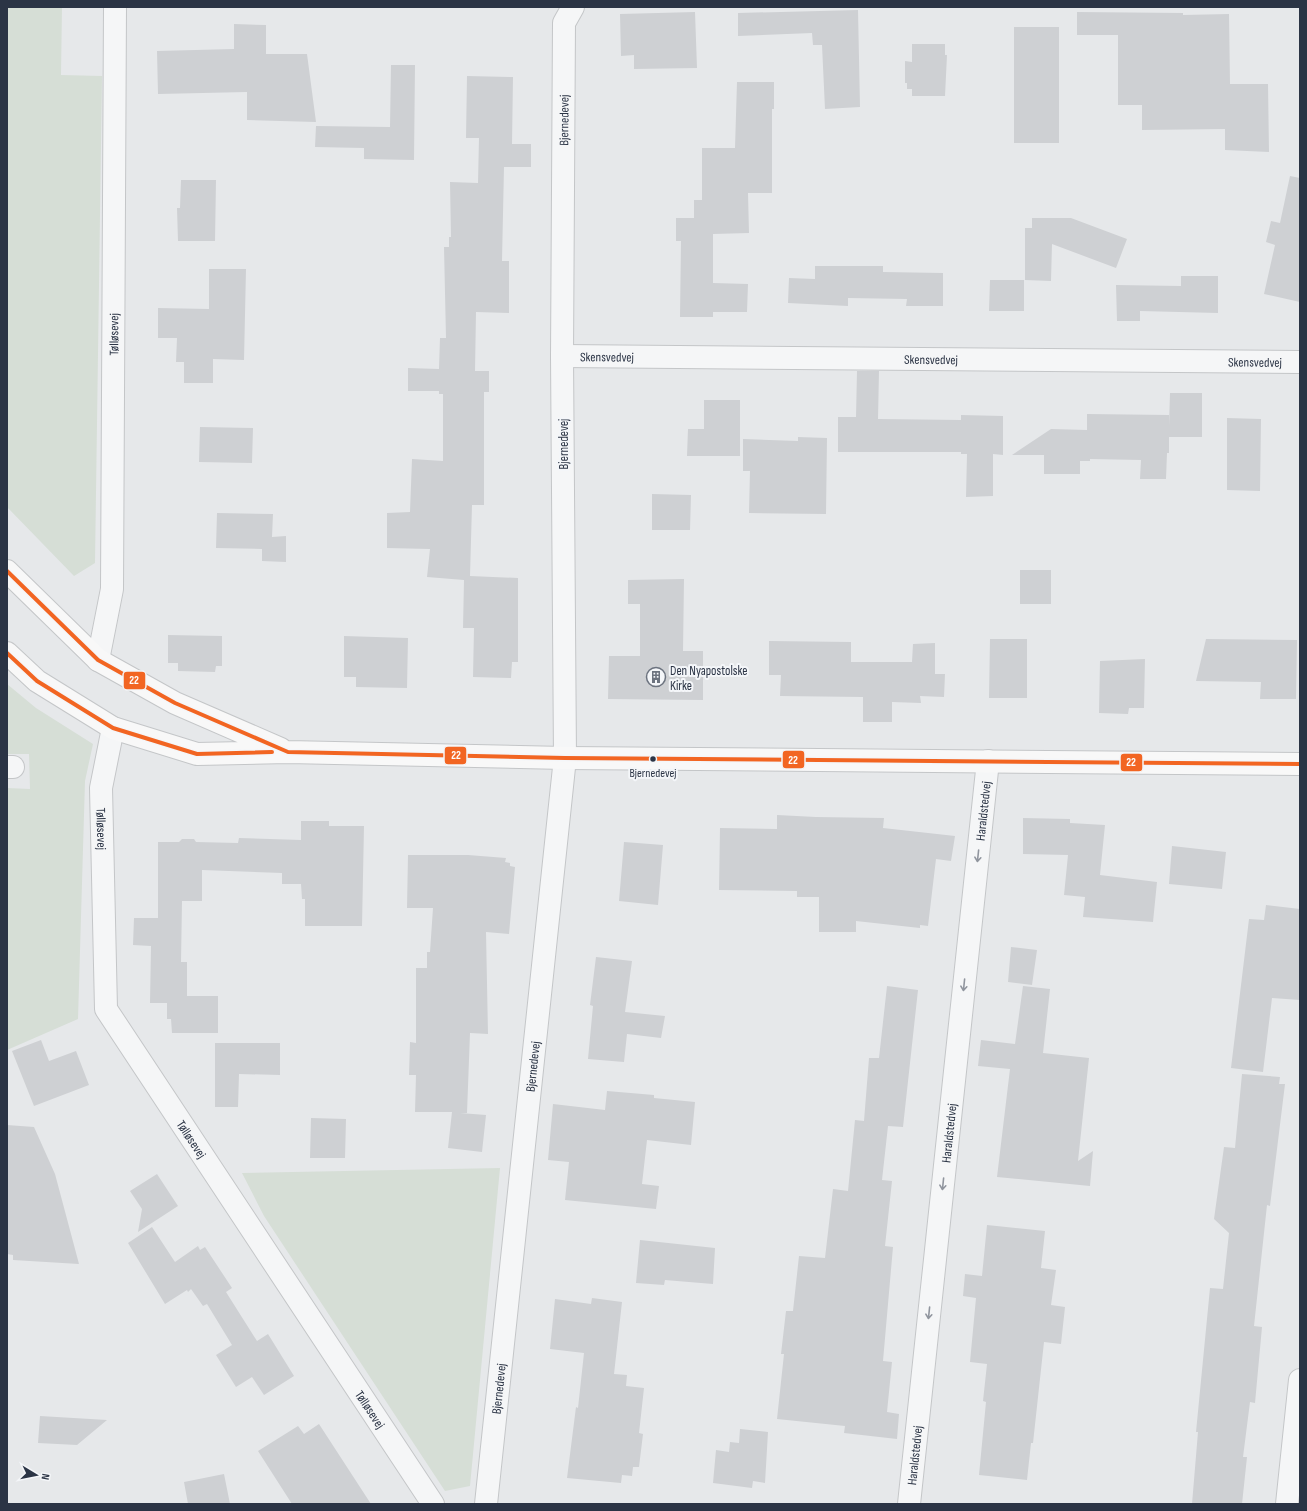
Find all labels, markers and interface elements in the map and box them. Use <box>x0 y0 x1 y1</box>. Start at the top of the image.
street label: Bjernedevej <box>556 95 573 146</box>
street label: Tølløsevej <box>106 313 122 356</box>
street label: Skensvedvej <box>580 349 634 366</box>
street label: Skensvedvej <box>904 352 958 368</box>
street label: Skensvedvej <box>1228 354 1282 371</box>
street label: Bjernedevej <box>556 419 572 469</box>
place label: Den Nyapostolske Kirke <box>670 663 747 694</box>
building icon: Den Nyapostolske Kirke <box>645 666 667 688</box>
line badge: 22 <box>123 671 146 690</box>
text: 22 <box>129 674 139 687</box>
line badge: 22 <box>444 746 467 765</box>
text: 22 <box>451 749 461 762</box>
line badge: 22 <box>782 750 805 769</box>
line badge: 22 <box>1120 753 1143 772</box>
marker: Bjernedevej <box>648 754 658 764</box>
text: 22 <box>788 754 798 767</box>
text: 22 <box>1126 756 1136 769</box>
place label: Bjernedevej <box>630 766 676 781</box>
street label: Haraldstedvej <box>973 780 995 842</box>
street label: Tølløsevej <box>92 807 109 850</box>
one-way arrow <box>974 849 982 862</box>
one-way arrow <box>960 978 968 991</box>
street label: Bjernedevej <box>523 1040 544 1093</box>
street label: Haraldstedvej <box>938 1103 961 1164</box>
street label: Tølløsevej <box>173 1117 209 1162</box>
one-way arrow <box>939 1177 947 1190</box>
one-way arrow <box>926 1306 933 1319</box>
street label: Bjernedevej <box>489 1363 510 1415</box>
street label: Tølløsevej <box>351 1388 388 1432</box>
street label: Haraldstedvej <box>904 1425 926 1486</box>
north arrow <box>16 1455 56 1495</box>
text: N <box>38 1473 52 1481</box>

